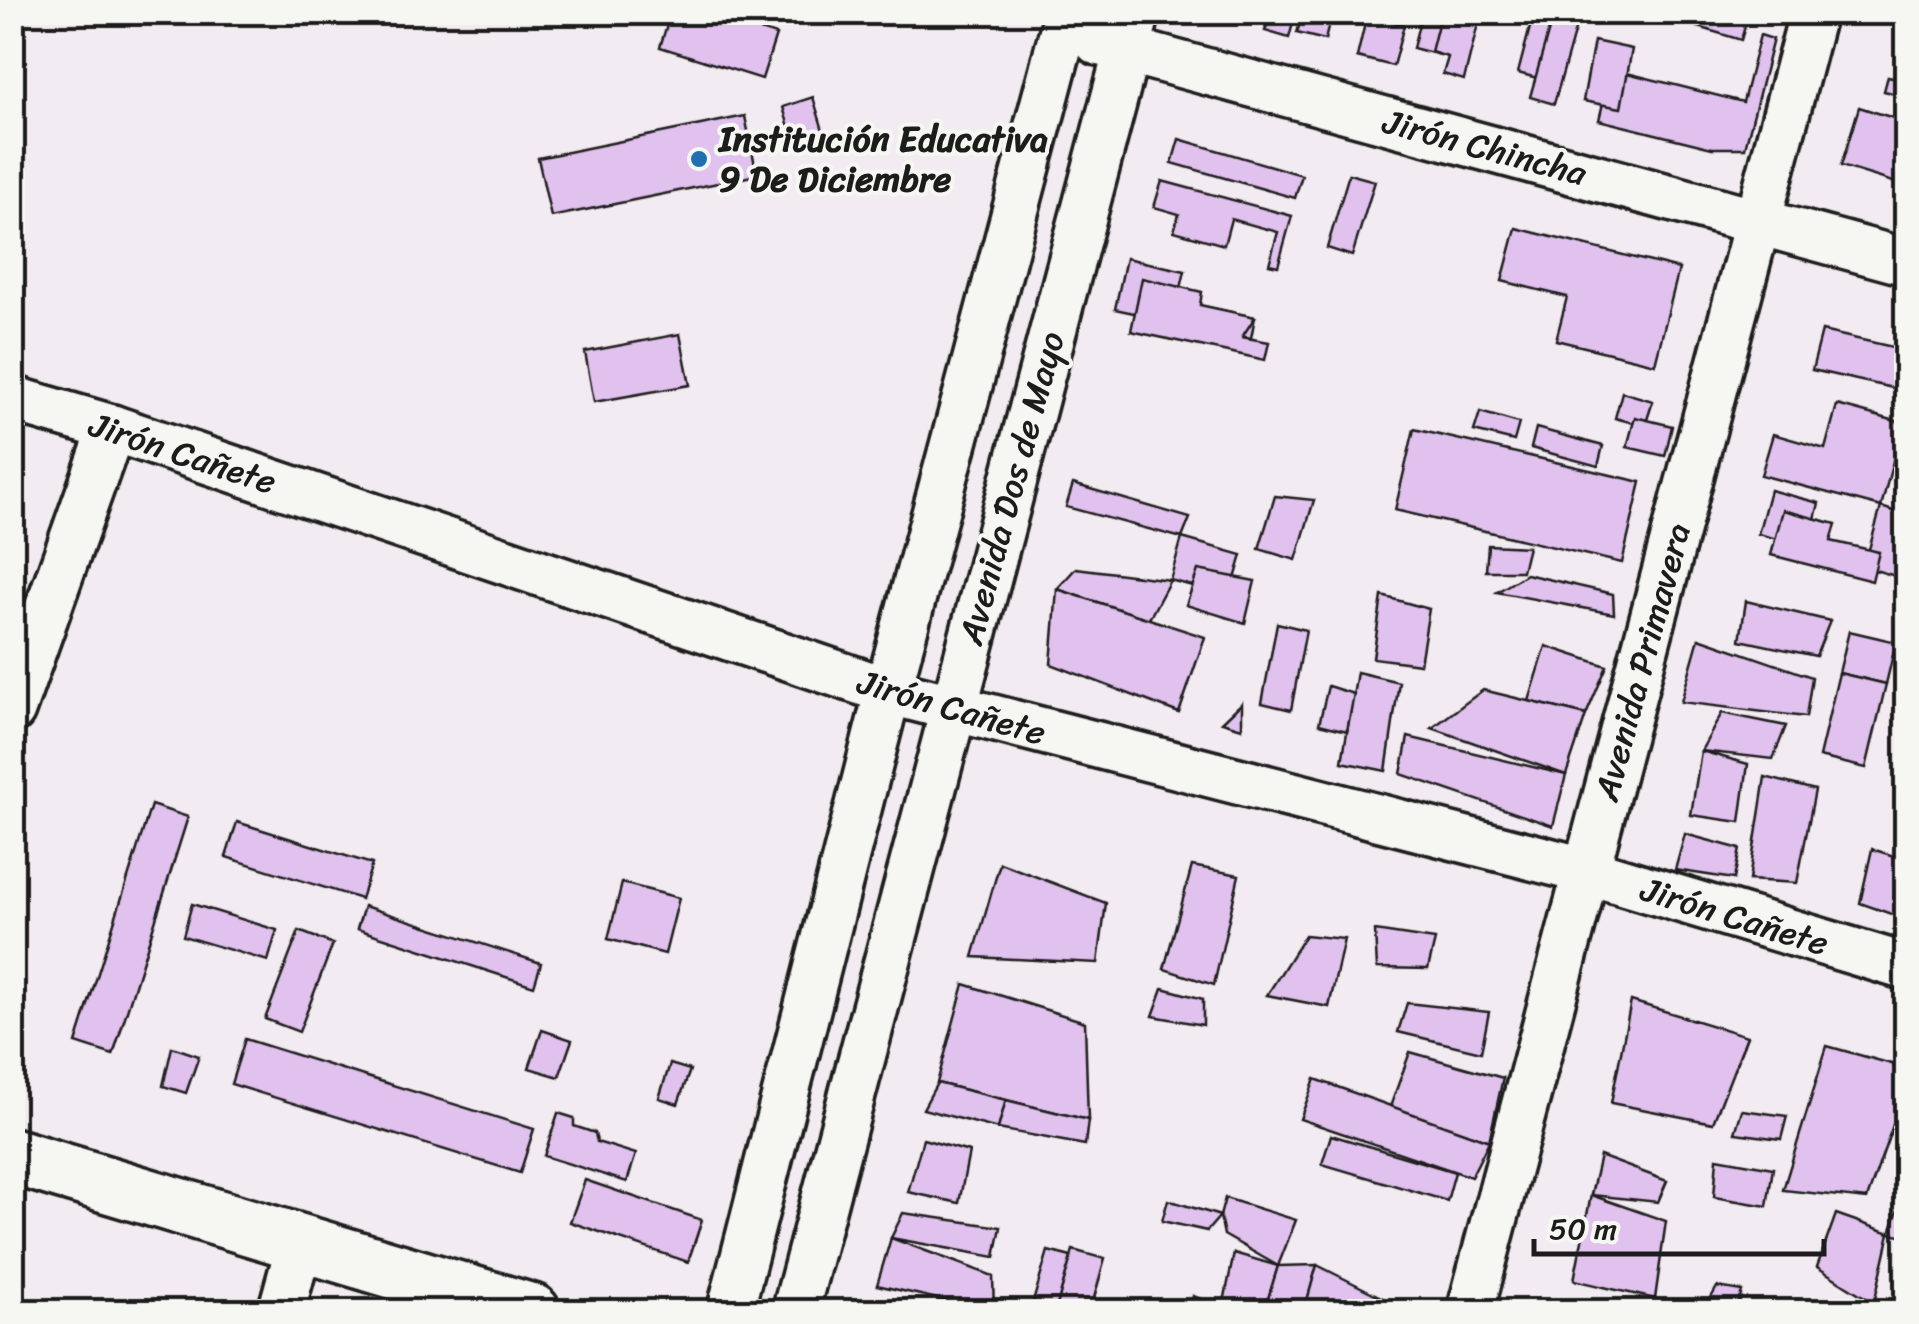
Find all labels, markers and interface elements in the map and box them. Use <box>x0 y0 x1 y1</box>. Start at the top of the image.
street label: Jirón Chincha <box>1375 90 1594 204</box>
place label: Institución Educativa 9 De Diciembre <box>717 108 1048 210</box>
marker: Institución Educativa 9 De Diciembre <box>688 148 710 170</box>
street label: Avenida Dos de Mayo <box>939 324 1083 653</box>
street label: Jirón Cañete <box>80 393 285 512</box>
street label: Avenida Primavera <box>1575 516 1709 809</box>
street label: Jirón Cañete <box>850 650 1054 763</box>
street label: Jirón Cañete <box>1632 858 1837 974</box>
scale bar <box>1534 1194 1824 1256</box>
text: 50 m <box>1549 1202 1617 1256</box>

